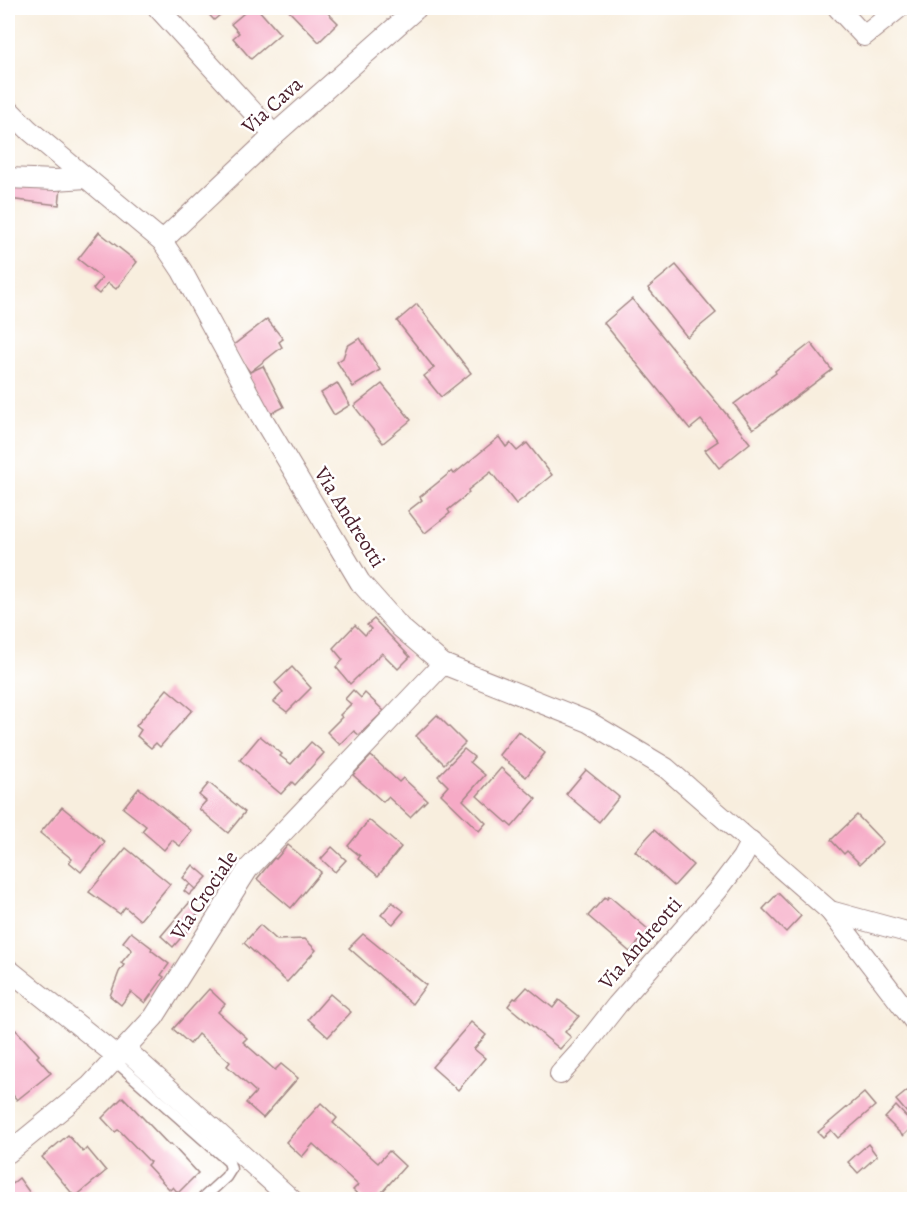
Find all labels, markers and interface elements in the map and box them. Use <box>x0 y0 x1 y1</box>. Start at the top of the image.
street label: Via Cava <box>235 70 309 141</box>
street label: Via Andreotti <box>307 460 392 573</box>
street label: Via Crociale <box>163 845 244 946</box>
street label: Via Andreotti <box>591 891 688 996</box>

